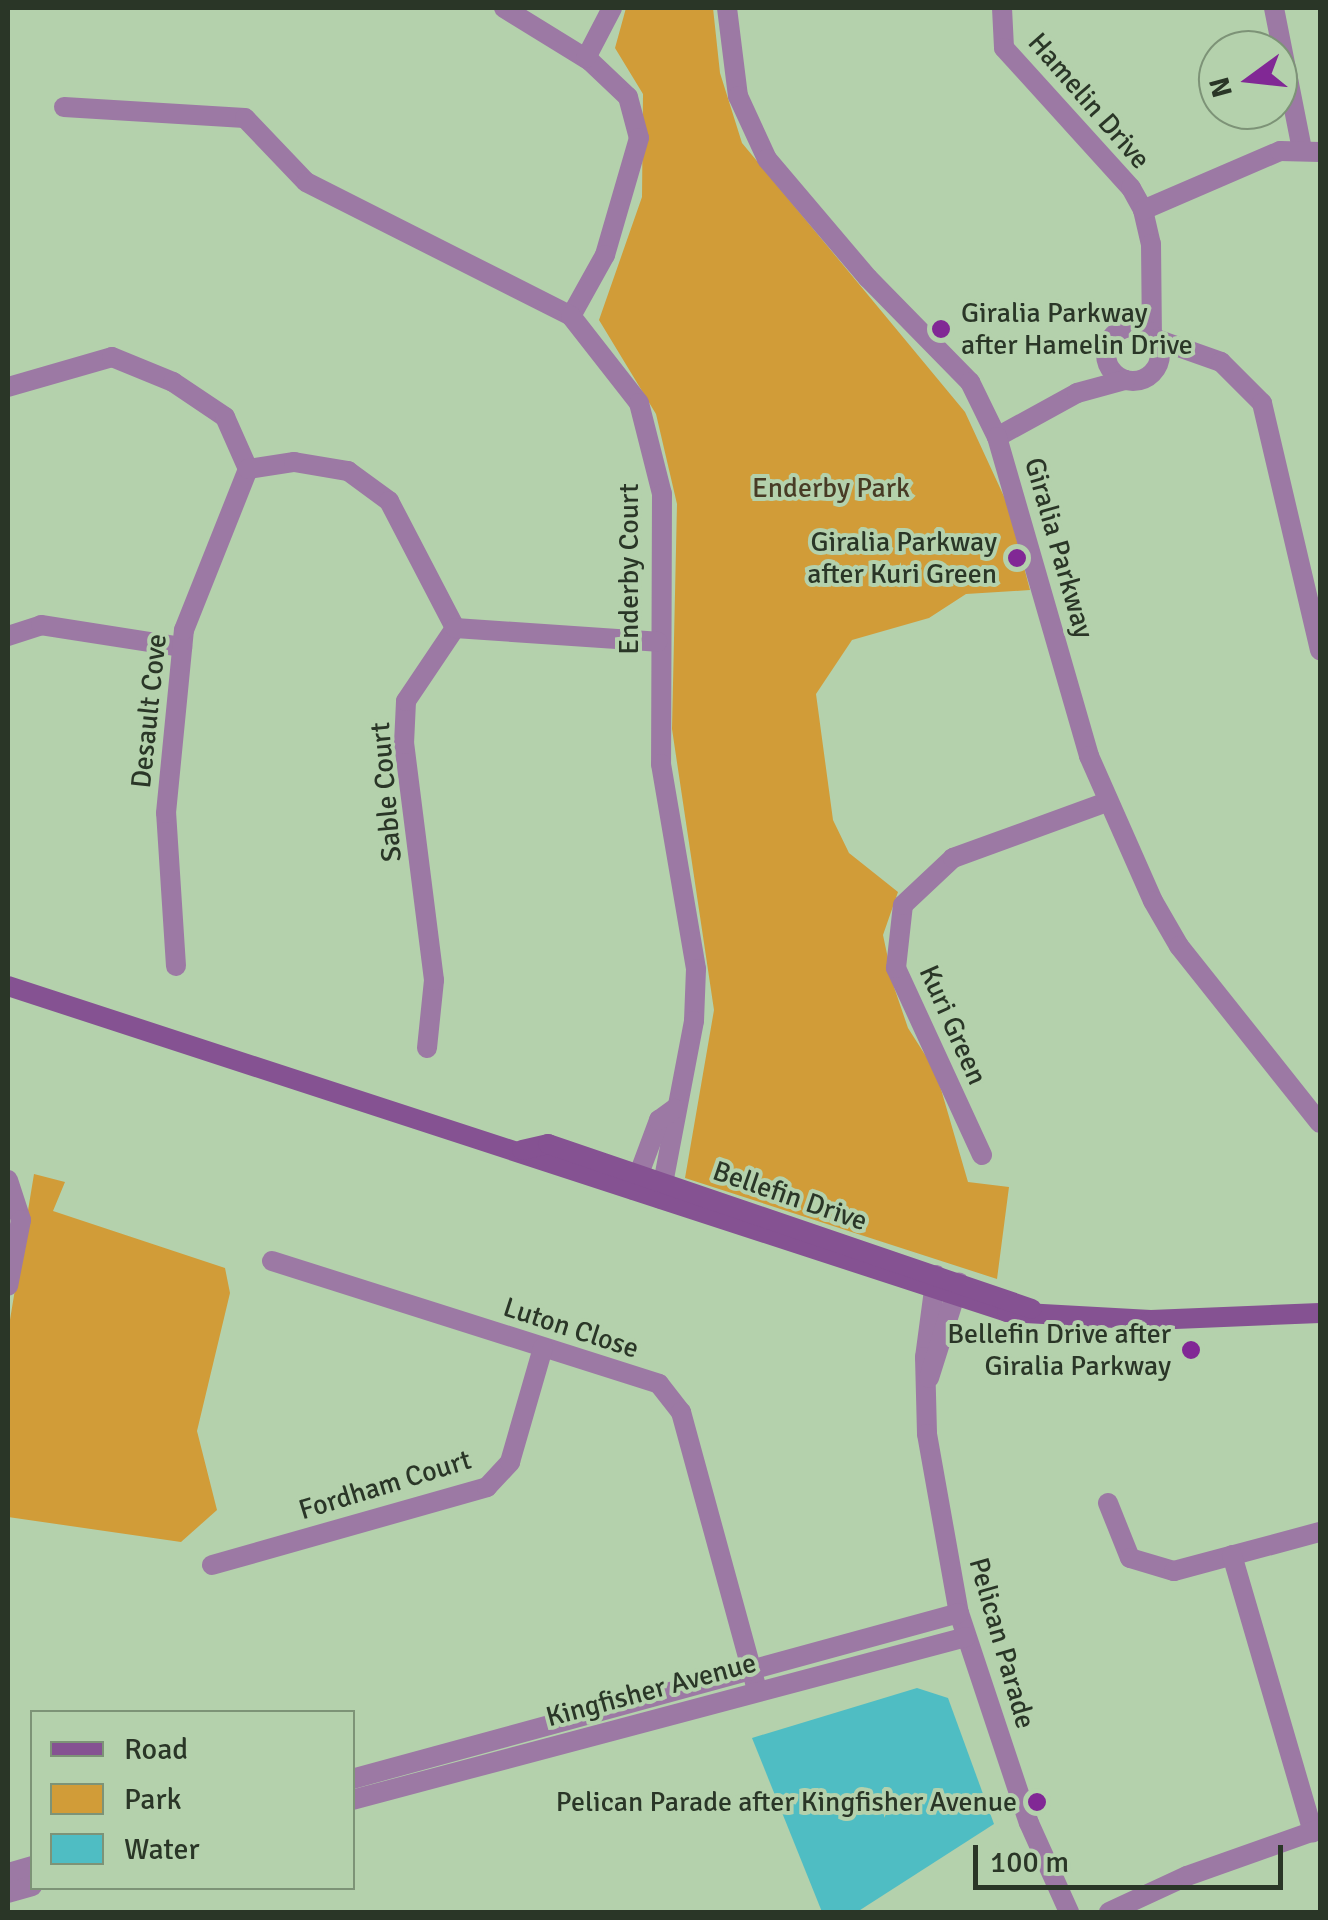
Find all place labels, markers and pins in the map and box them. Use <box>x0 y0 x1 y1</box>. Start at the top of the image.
place label: Giralia Parkway after Hamelin Drive <box>961 296 1193 362</box>
marker: Giralia Parkway after Hamelin Drive <box>930 318 952 340</box>
place label: Giralia Parkway after Kuri Green <box>807 525 997 591</box>
marker: Giralia Parkway after Kuri Green <box>1006 547 1028 569</box>
place label: Bellefin Drive after Giralia Parkway <box>947 1317 1171 1383</box>
marker: Bellefin Drive after Giralia Parkway <box>1180 1339 1202 1361</box>
place label: Pelican Parade after Kingfisher Avenue <box>556 1785 1017 1819</box>
marker: Pelican Parade after Kingfisher Avenue <box>1026 1791 1048 1813</box>

